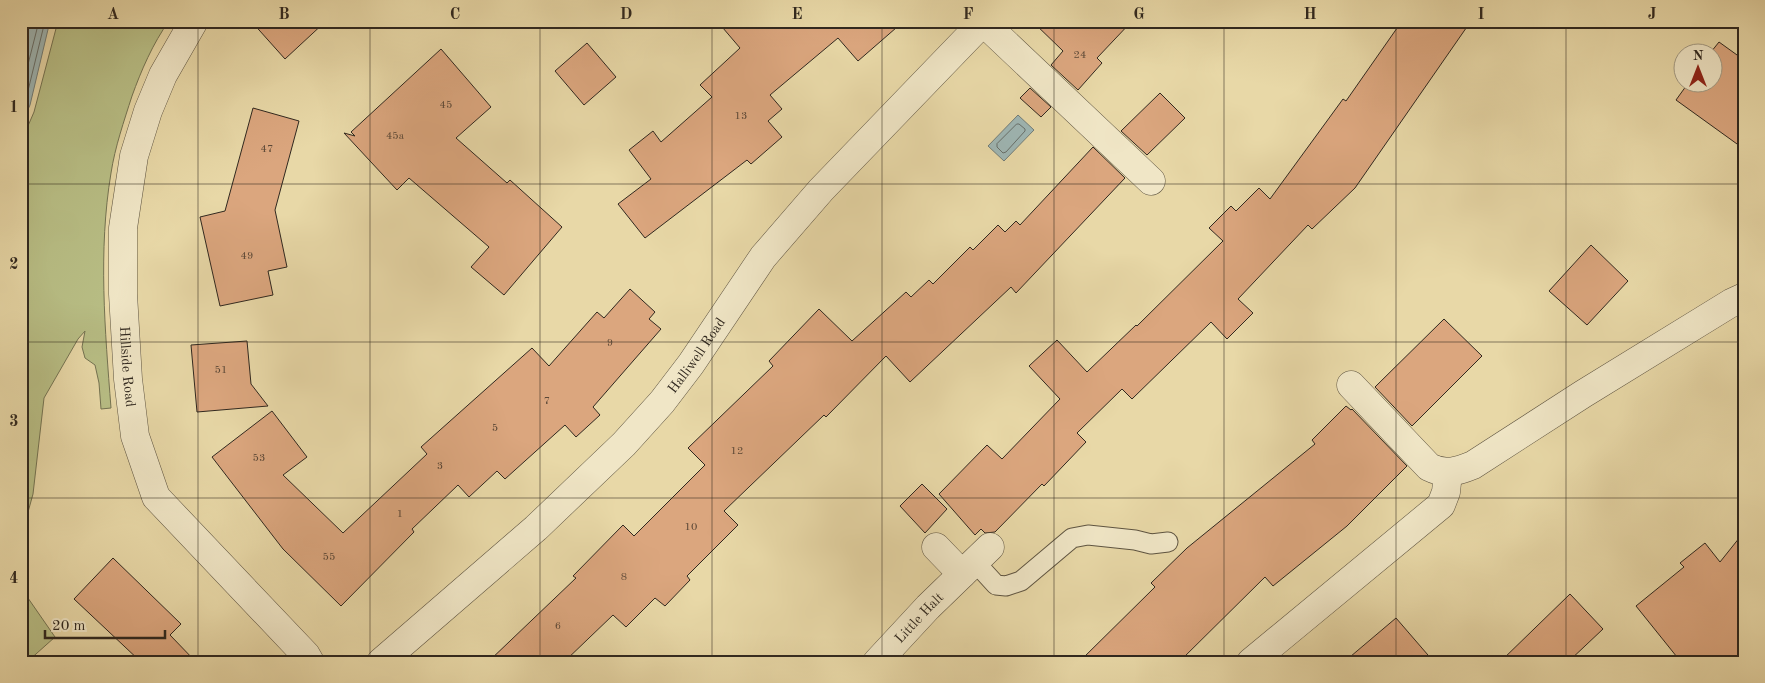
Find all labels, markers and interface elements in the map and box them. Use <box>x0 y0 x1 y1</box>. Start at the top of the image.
text: A <box>107 7 119 23</box>
text: B <box>278 7 290 23</box>
text: C <box>450 7 460 23</box>
text: D <box>620 7 632 23</box>
text: E <box>791 7 803 23</box>
text: F <box>963 7 974 23</box>
text: G <box>1133 7 1145 23</box>
text: H <box>1303 7 1317 23</box>
text: I <box>1477 7 1485 23</box>
text: J <box>1648 7 1657 23</box>
north arrow <box>1672 42 1722 92</box>
text: N <box>1693 49 1704 63</box>
house number: 24 <box>1074 50 1086 61</box>
text: 1 <box>9 100 19 116</box>
house number: 45 <box>440 100 452 111</box>
house number: 13 <box>735 111 747 122</box>
house number: 45a <box>386 131 405 142</box>
house number: 47 <box>261 144 273 155</box>
house number: 49 <box>241 251 253 262</box>
text: 2 <box>9 257 19 273</box>
street label: Halliwell Road <box>665 316 728 396</box>
street label: Hillside Road <box>117 326 137 408</box>
house number: 9 <box>607 338 613 349</box>
house number: 51 <box>215 365 227 376</box>
house number: 7 <box>544 396 550 407</box>
text: 3 <box>9 414 19 430</box>
house number: 5 <box>492 423 498 434</box>
house number: 12 <box>731 446 743 457</box>
house number: 53 <box>253 453 265 464</box>
house number: 3 <box>437 461 443 472</box>
house number: 1 <box>397 509 403 520</box>
house number: 10 <box>685 522 697 533</box>
house number: 55 <box>323 552 335 563</box>
text: 4 <box>9 571 19 587</box>
house number: 8 <box>621 572 627 583</box>
street label: Little Halt <box>892 590 946 646</box>
scale bar <box>45 608 165 640</box>
text: 20 m <box>52 619 86 634</box>
house number: 6 <box>555 621 561 632</box>

